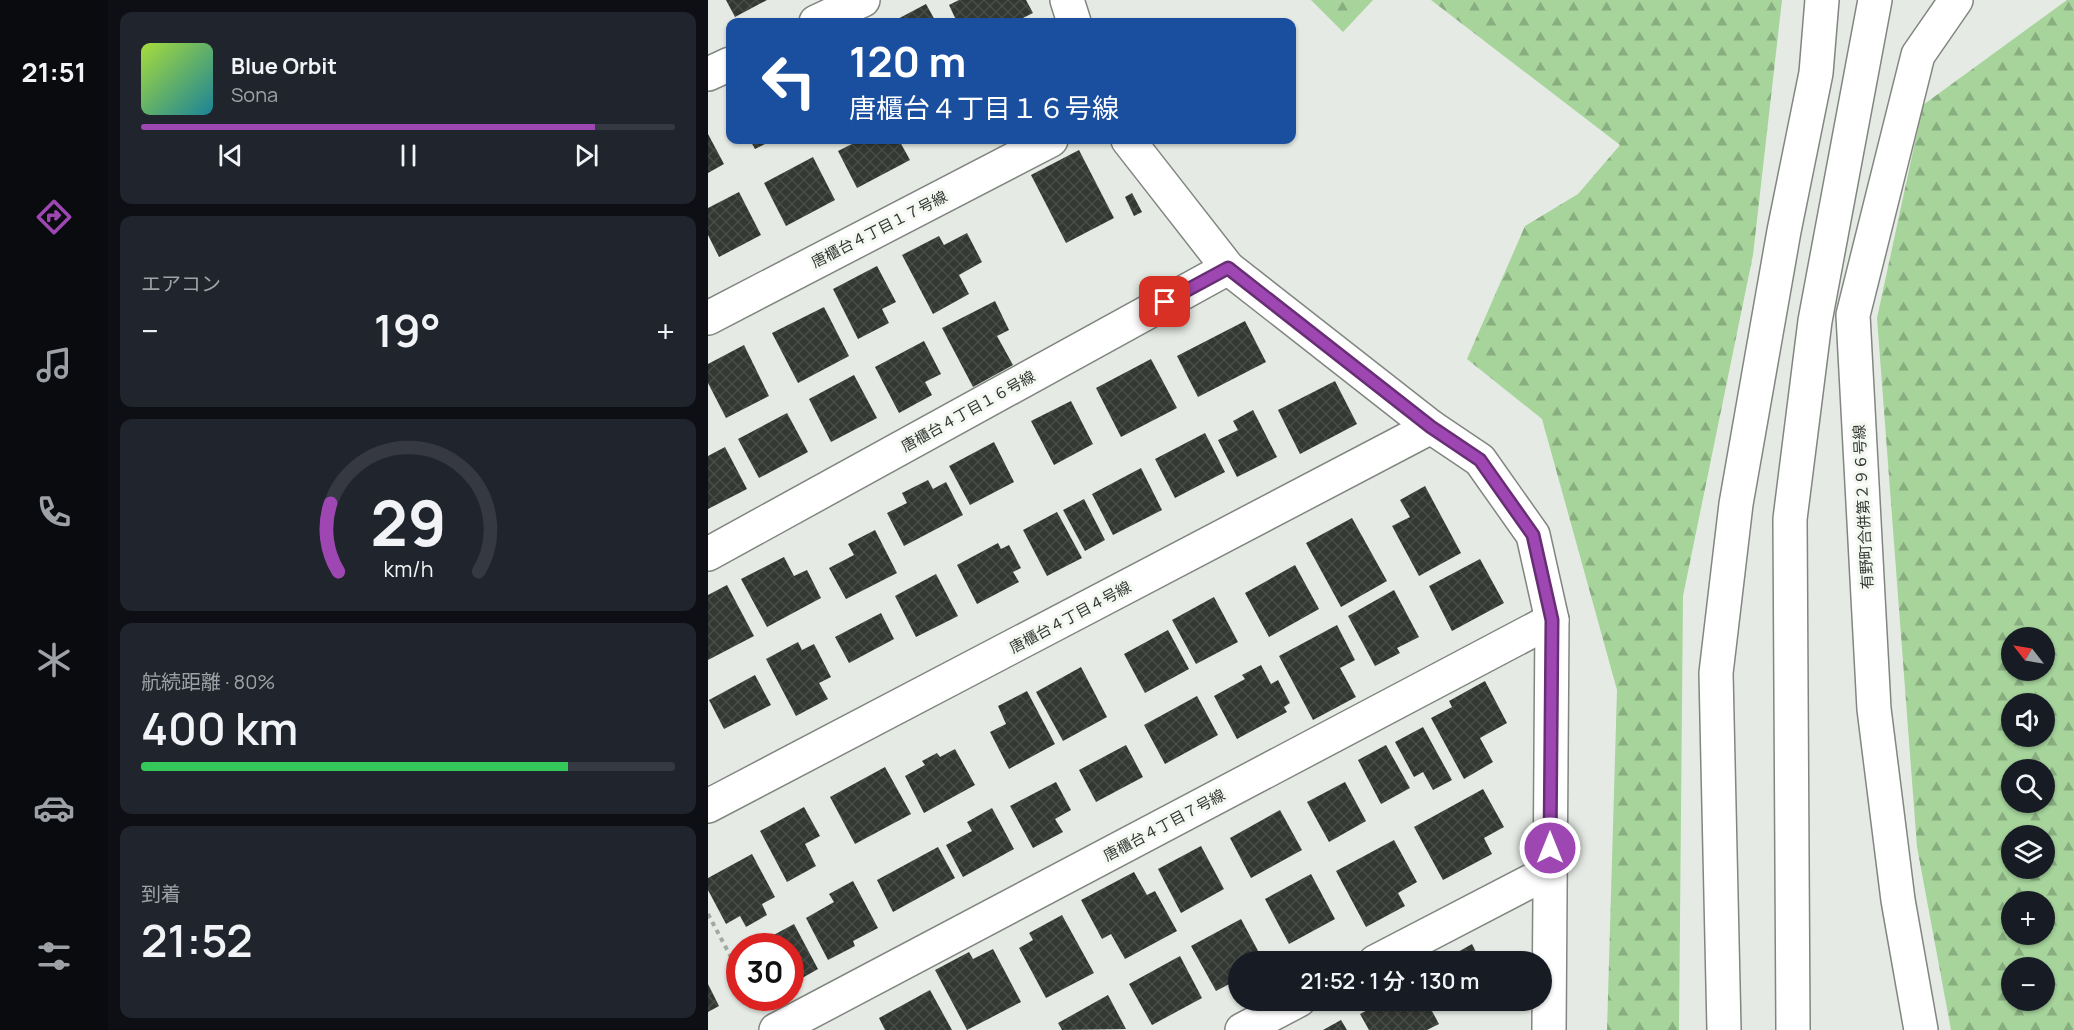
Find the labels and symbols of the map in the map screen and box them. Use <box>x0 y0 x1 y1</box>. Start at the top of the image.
street label: 唐櫃台４丁目１７号線 <box>807 186 951 272</box>
pin <box>1139 276 1190 327</box>
street label: 唐櫃台４丁目１６号線 <box>897 365 1039 457</box>
street label: 有野町合併第２９６号線 <box>1848 424 1878 590</box>
street label: 唐櫃台４丁目４号線 <box>1005 576 1135 658</box>
north arrow <box>2001 627 2055 681</box>
street label: 唐櫃台４丁目７号線 <box>1099 784 1229 866</box>
position arrow <box>1518 816 1582 880</box>
speed limit sign: 30 <box>726 933 804 1011</box>

